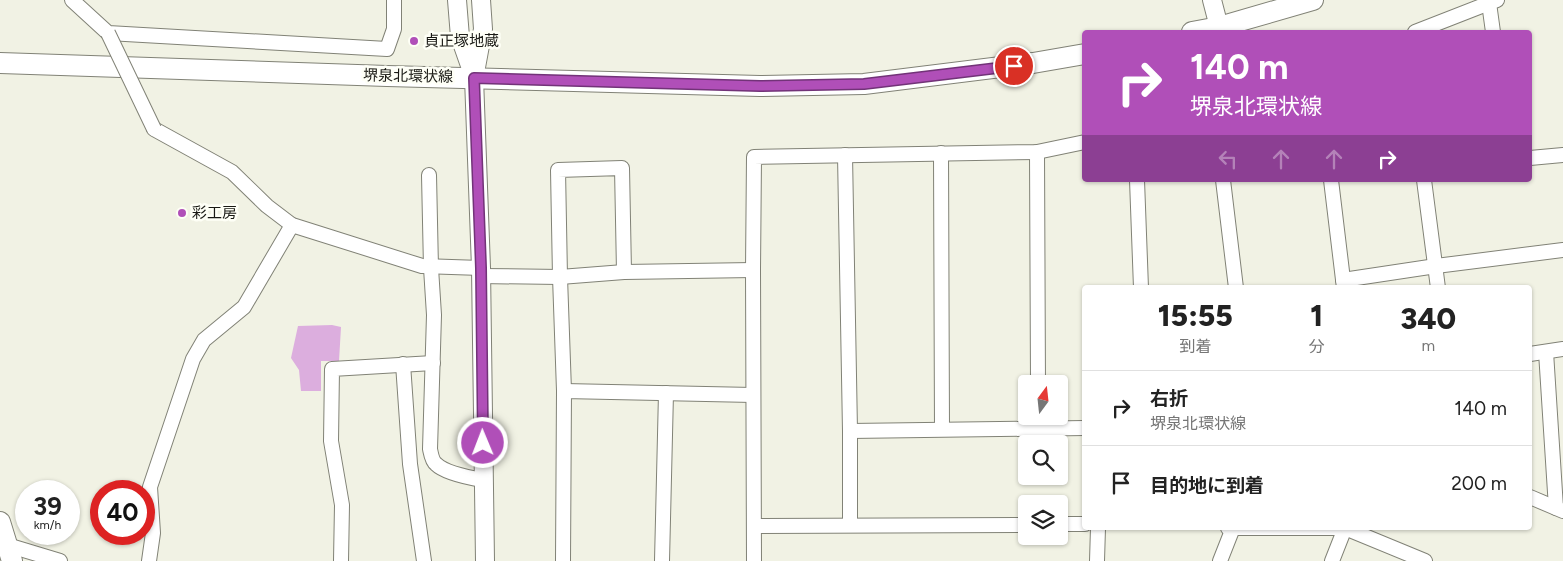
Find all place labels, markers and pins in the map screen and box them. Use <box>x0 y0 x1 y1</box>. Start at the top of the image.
place label: 貞正塚地蔵 <box>424 32 499 50</box>
marker: 貞正塚地蔵 <box>408 35 420 47</box>
pin <box>993 45 1035 87</box>
place label: 彩工房 <box>192 204 237 222</box>
marker: 彩工房 <box>176 207 188 219</box>

